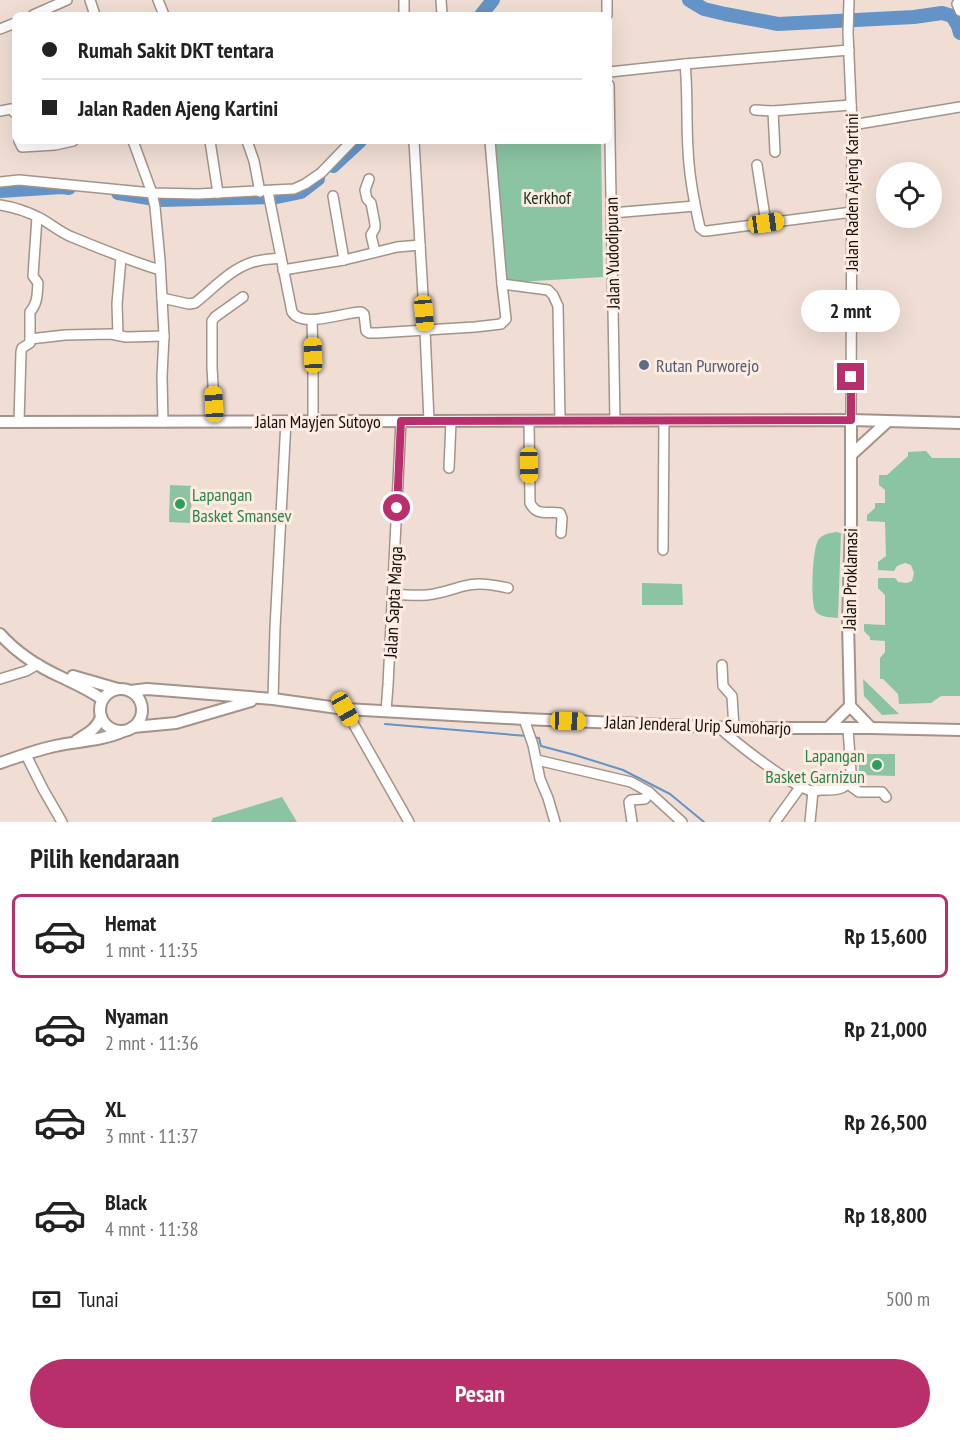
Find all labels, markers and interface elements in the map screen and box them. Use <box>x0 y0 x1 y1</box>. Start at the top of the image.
text: Rumah Sakit DKT tentara <box>78 36 274 64</box>
text: Jalan Raden Ajeng Kartini <box>78 94 278 122</box>
street label: Jalan Raden Ajeng Kartini <box>840 113 863 272</box>
map controls <box>876 162 942 228</box>
button: locate <box>876 162 942 228</box>
park label: Kerkhof <box>523 186 572 209</box>
street label: Jalan Yudodipuran <box>600 197 624 310</box>
car <box>747 212 785 234</box>
callout: 2 mnt <box>802 290 900 332</box>
car <box>413 294 435 332</box>
text: 2 mnt <box>830 298 871 324</box>
car <box>303 337 323 373</box>
place label: Rutan Purworejo <box>656 354 759 377</box>
marker: Rutan Purworejo <box>637 358 651 372</box>
route end <box>837 363 864 390</box>
car <box>204 386 224 422</box>
street label: Jalan Mayjen Sutoyo <box>254 410 381 433</box>
car <box>520 447 538 483</box>
place label: Lapangan Basket Smansev <box>192 483 292 527</box>
route start <box>383 494 410 521</box>
marker: Lapangan Basket Smansev <box>173 497 187 511</box>
street label: Jalan Proklamasi <box>838 528 862 631</box>
street label: Jalan Sapta Marga <box>379 546 407 659</box>
car <box>328 689 362 729</box>
street label: Jalan Jenderal Urip Sumoharjo <box>604 710 792 740</box>
car <box>550 711 586 731</box>
place label: Lapangan Basket Garnizun <box>765 744 865 788</box>
marker: Lapangan Basket Garnizun <box>870 758 884 772</box>
text: Pilih kendaraan <box>30 841 179 875</box>
icon: car <box>33 909 87 963</box>
text: Hemat <box>105 909 156 937</box>
text: Rp 15,600 <box>844 922 927 950</box>
text: 1 mnt · 11:35 <box>105 937 198 963</box>
icon: car <box>33 1002 87 1056</box>
text: Nyaman <box>105 1002 168 1030</box>
text: Rp 21,000 <box>844 1015 927 1043</box>
text: 2 mnt · 11:36 <box>105 1030 198 1056</box>
icon: car <box>33 1095 87 1149</box>
text: XL <box>105 1095 126 1123</box>
text: Rp 26,500 <box>844 1108 927 1136</box>
text: 3 mnt · 11:37 <box>105 1123 198 1149</box>
icon: car <box>33 1188 87 1242</box>
text: Black <box>105 1188 147 1216</box>
text: Rp 18,800 <box>844 1201 927 1229</box>
text: 4 mnt · 11:38 <box>105 1216 198 1242</box>
icon: cash <box>30 1283 63 1316</box>
text: Tunai <box>78 1285 119 1313</box>
text: 500 m <box>886 1286 930 1312</box>
button: Pesan <box>30 1359 930 1428</box>

